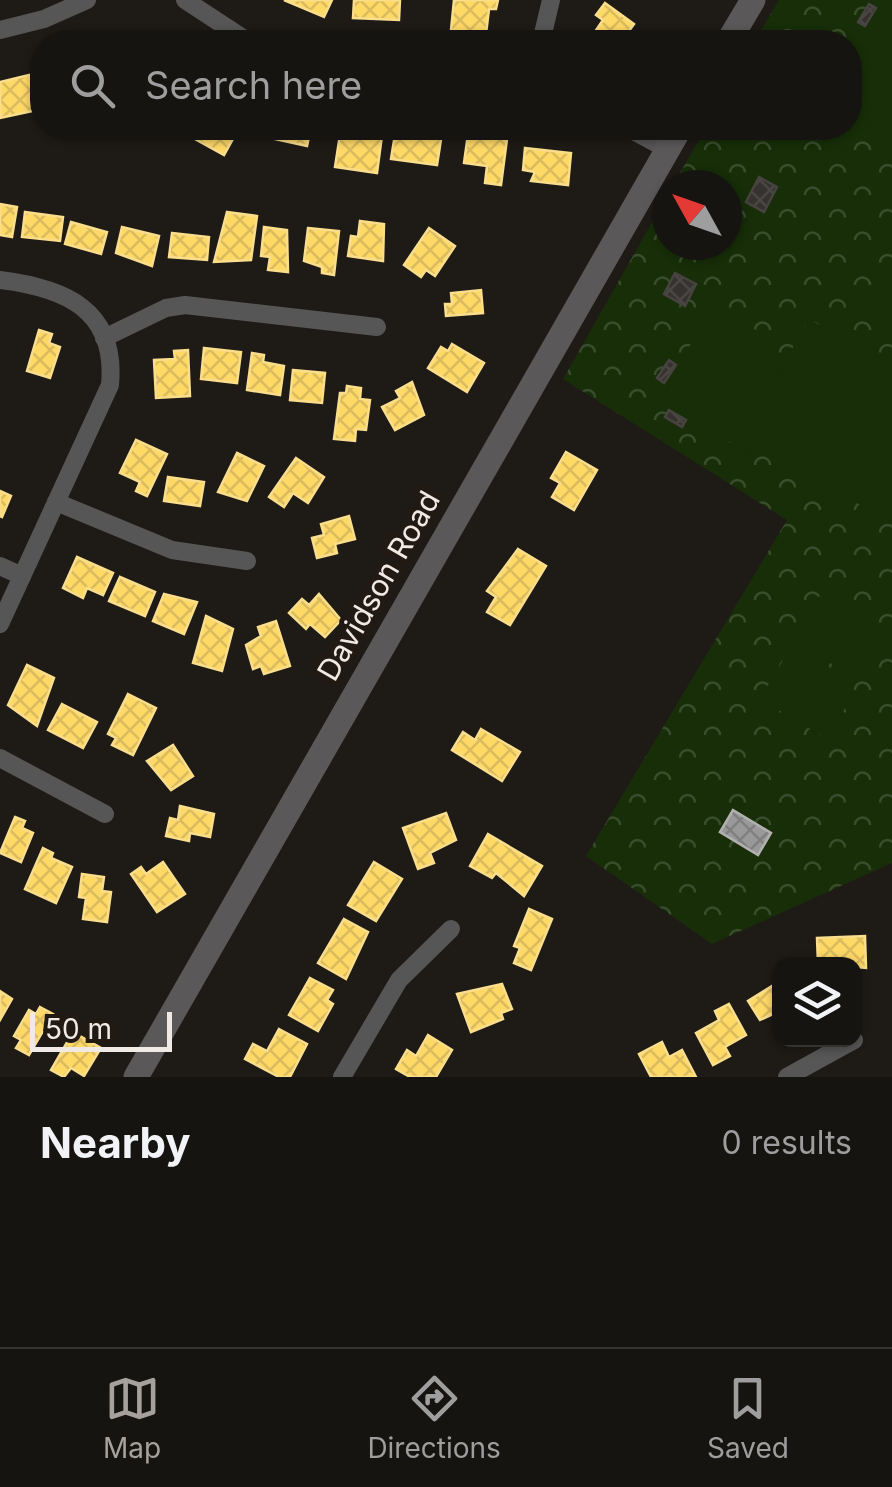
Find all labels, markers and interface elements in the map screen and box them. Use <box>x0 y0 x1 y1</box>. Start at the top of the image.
search box <box>30 30 862 140</box>
icon: search <box>65 58 120 113</box>
text: Search here <box>145 62 362 108</box>
north arrow <box>652 170 742 260</box>
street label: Davidson Road <box>309 484 447 687</box>
map controls <box>772 957 862 1047</box>
button: layers <box>772 957 862 1047</box>
scale bar <box>30 1007 172 1052</box>
text: 50 m <box>45 1012 112 1046</box>
text: Nearby <box>40 1117 191 1168</box>
text: 0 results <box>722 1123 852 1162</box>
tab: Map <box>103 1371 161 1465</box>
tab: Directions <box>367 1371 501 1465</box>
tab: Saved <box>707 1371 789 1465</box>

